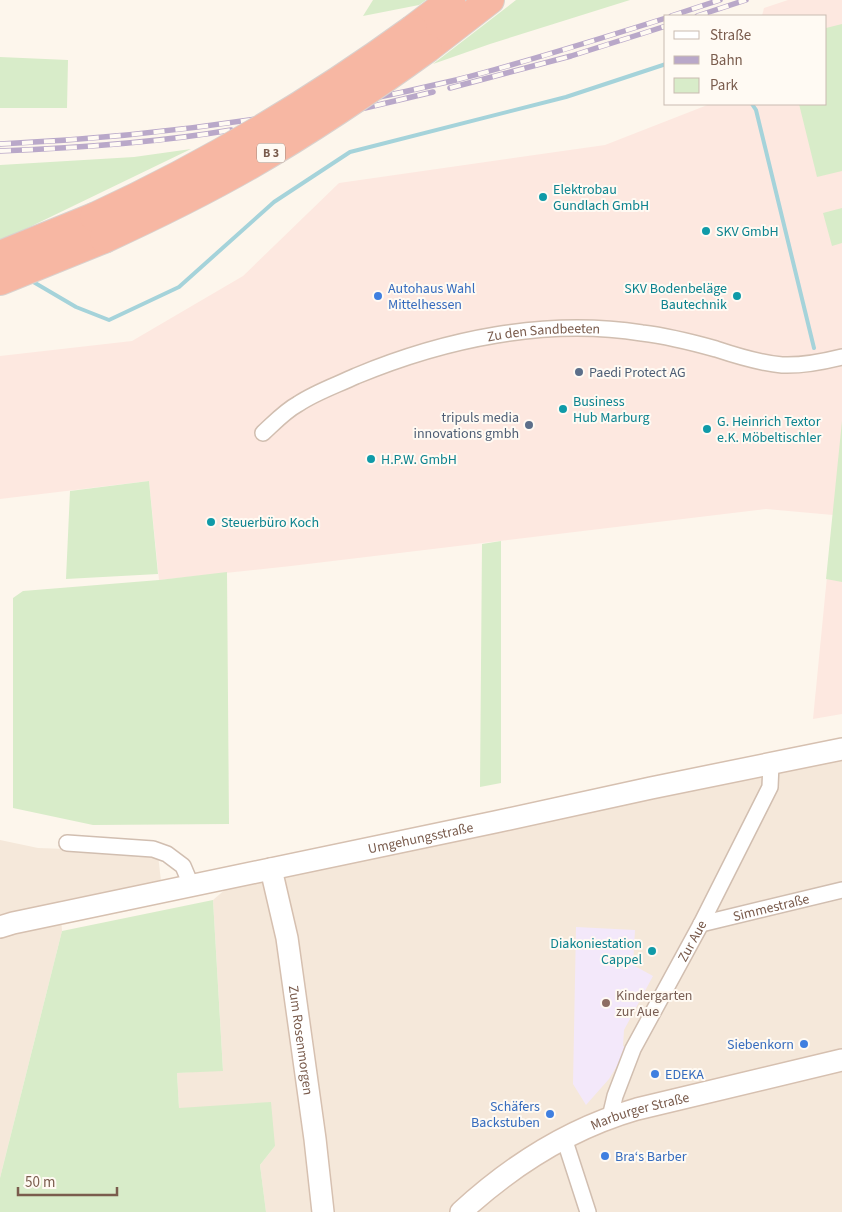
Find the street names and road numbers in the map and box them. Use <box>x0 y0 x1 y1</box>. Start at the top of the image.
road number: B 3 <box>257 144 285 162</box>
street label: Zu den Sandbeeten <box>486 319 601 347</box>
street label: Umgehungsstraße <box>366 818 475 859</box>
street label: Simmestraße <box>731 889 812 927</box>
street label: Zur Aue <box>673 917 712 966</box>
street label: Zum Rosenmorgen <box>283 984 318 1096</box>
street label: Marburger Straße <box>588 1088 692 1136</box>

